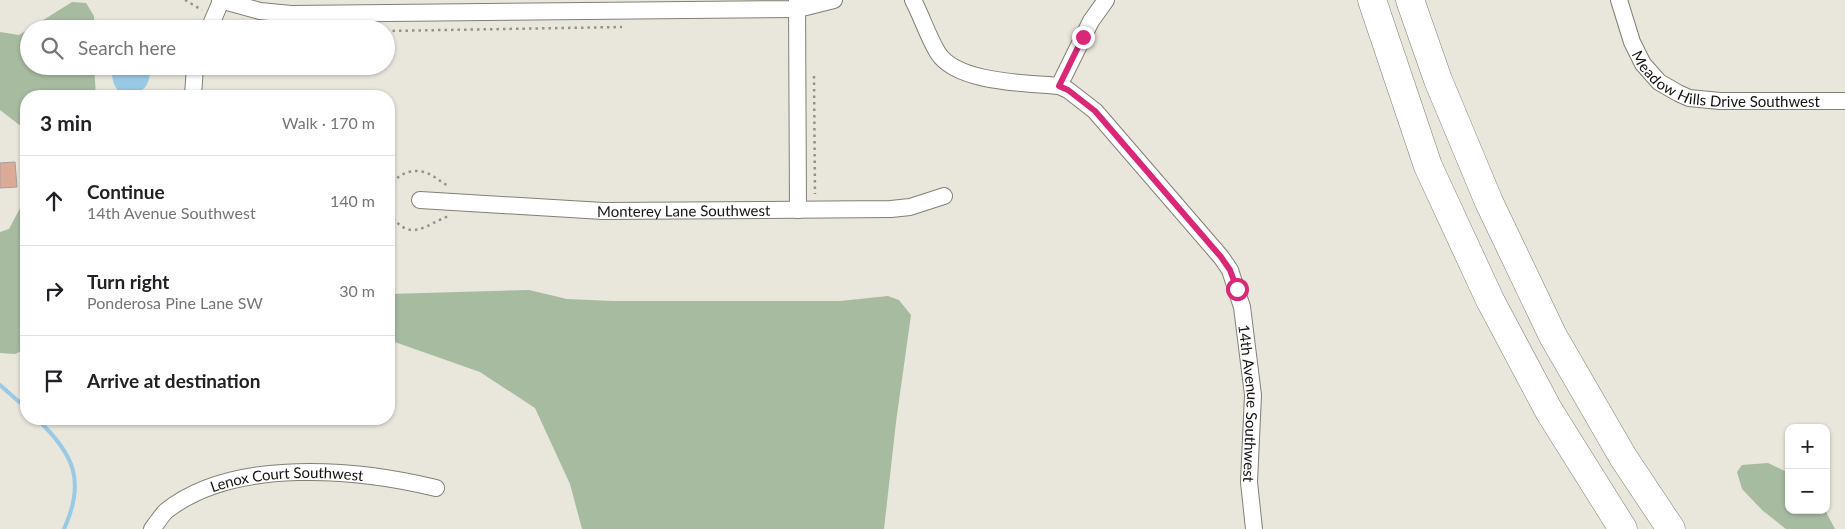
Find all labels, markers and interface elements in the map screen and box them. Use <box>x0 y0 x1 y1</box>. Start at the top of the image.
search box <box>20 20 395 75</box>
route end <box>1072 26 1095 49</box>
icon: search <box>38 34 66 62</box>
text: Search here <box>78 36 176 59</box>
street label: Meadow Hills Drive Southwest <box>1629 47 1821 110</box>
text: 3 min <box>40 110 92 135</box>
text: Walk · 170 m <box>282 113 375 132</box>
text: Continue <box>87 180 165 203</box>
icon: ahead <box>40 187 68 215</box>
text: 140 m <box>330 191 375 210</box>
street label: Monterey Lane Southwest <box>597 201 771 220</box>
text: 14th Avenue Southwest <box>87 203 256 222</box>
text: Turn right <box>87 270 169 293</box>
icon: right <box>40 277 68 305</box>
route start <box>1226 278 1249 301</box>
text: 30 m <box>339 281 375 300</box>
text: Ponderosa Pine Lane SW <box>87 293 263 312</box>
street label: 14th Avenue Southwest <box>1235 323 1262 483</box>
icon: arrive <box>40 367 68 395</box>
text: Arrive at destination <box>87 369 260 392</box>
map controls <box>1785 424 1830 514</box>
button: + <box>1785 424 1830 469</box>
street label: Lenox Court Southwest <box>208 463 365 495</box>
button: − <box>1785 469 1830 514</box>

